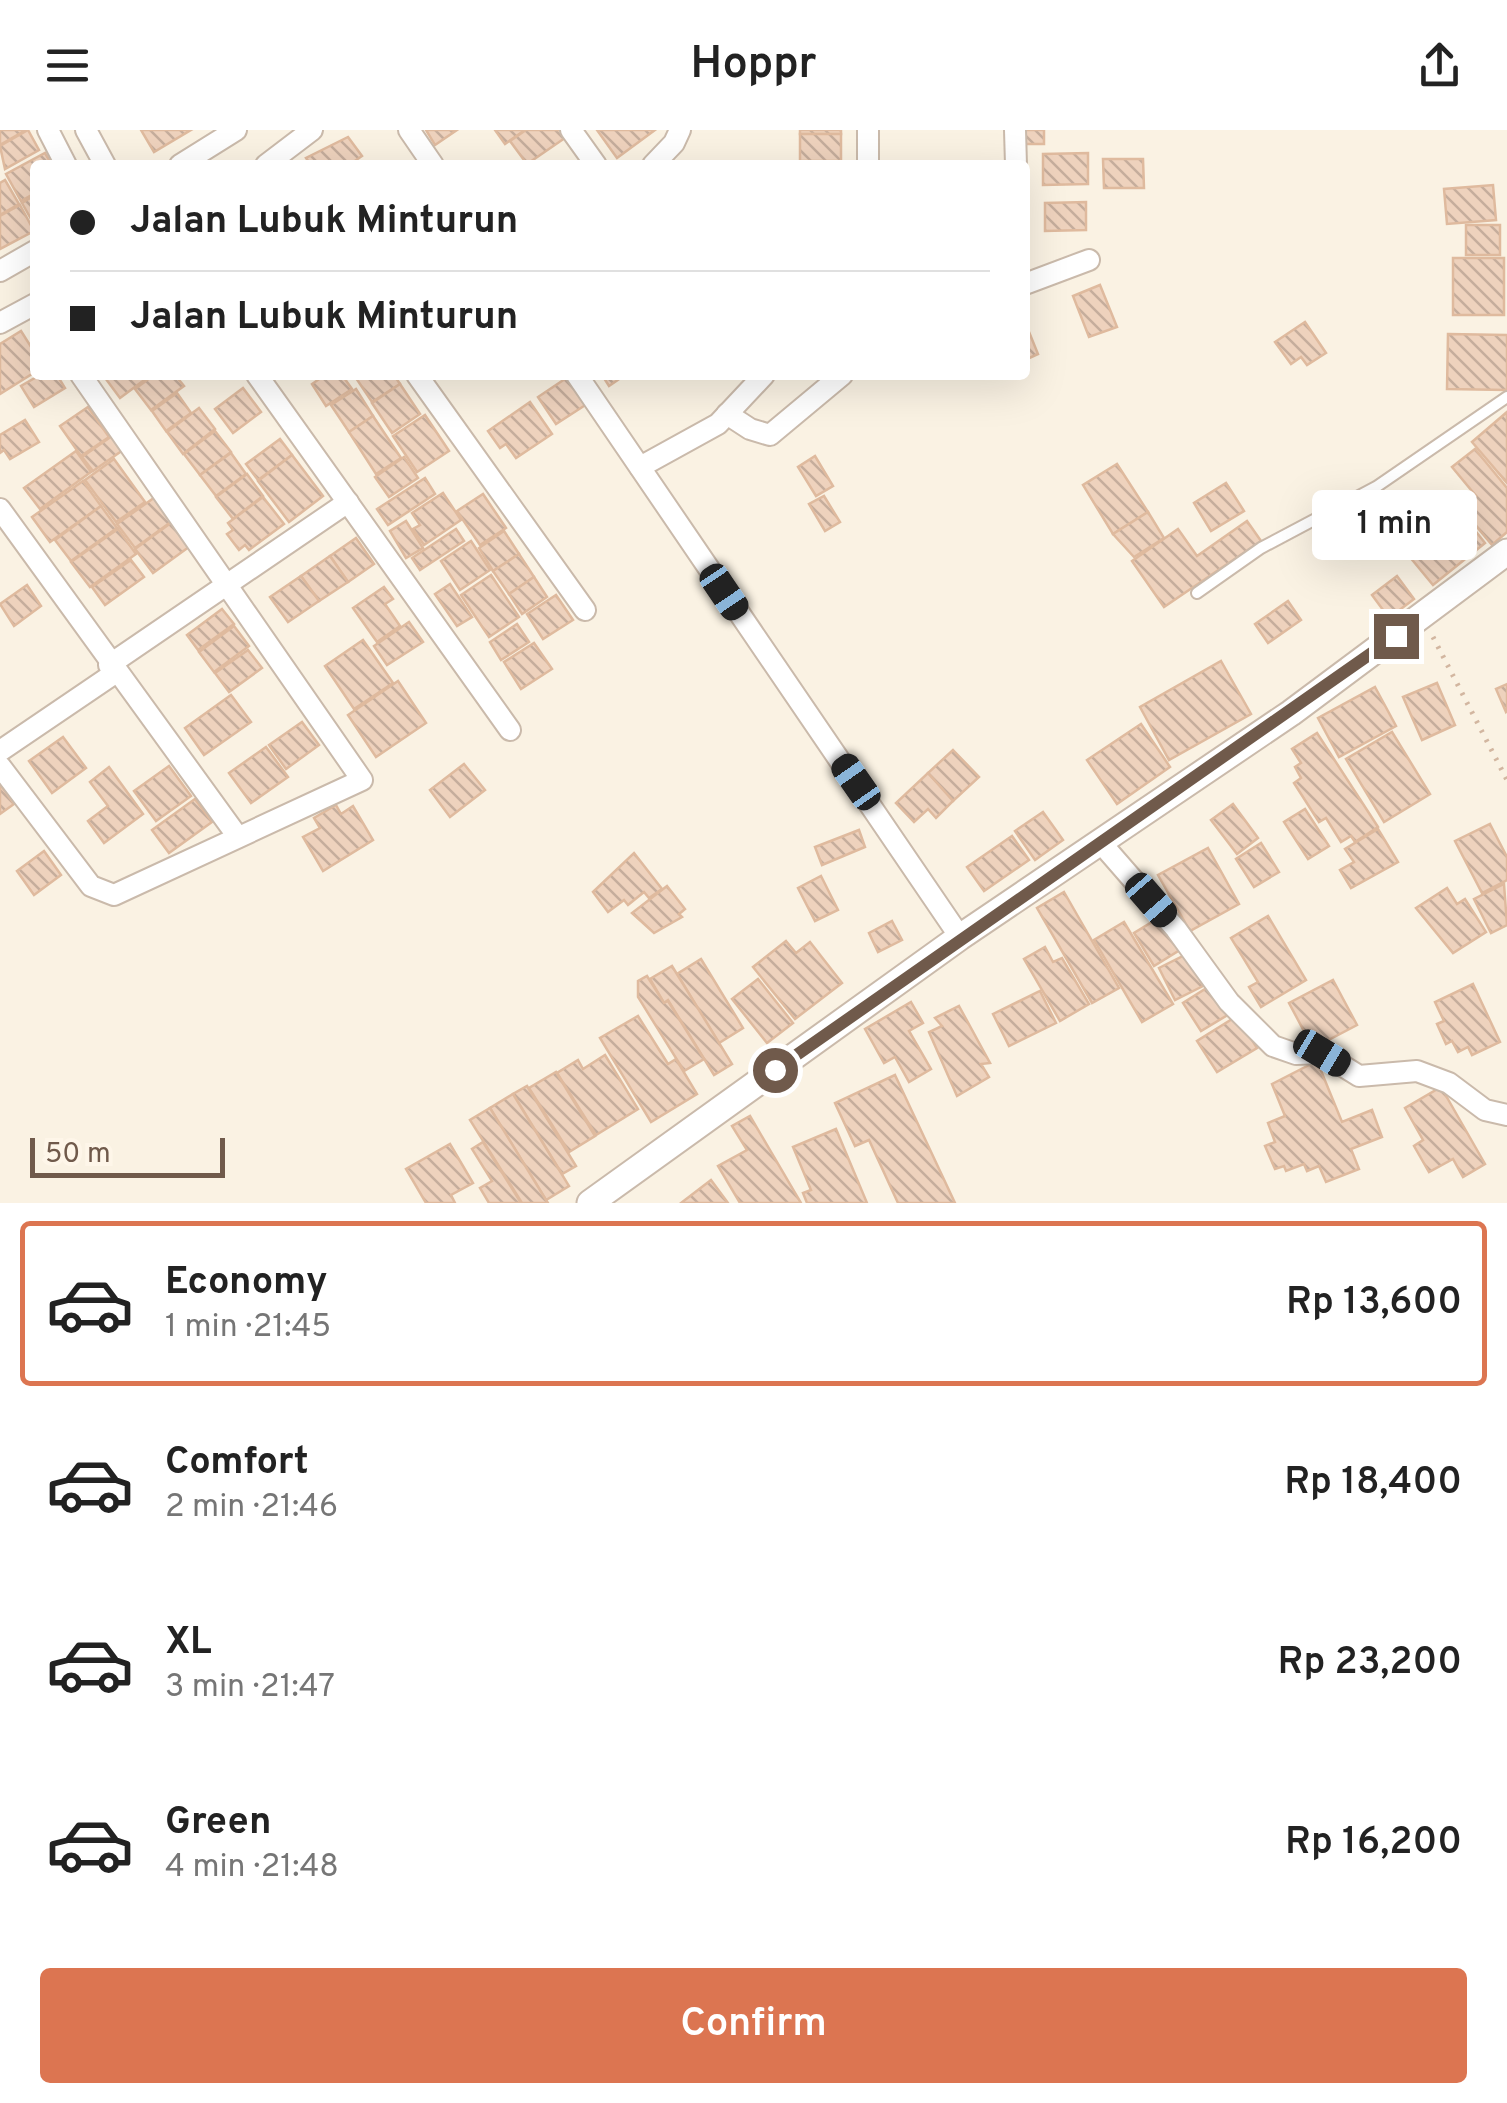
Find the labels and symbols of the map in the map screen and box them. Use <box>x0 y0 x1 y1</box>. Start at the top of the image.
callout: 1 min <box>1314 491 1478 561</box>
car <box>695 559 753 625</box>
route end <box>1374 614 1419 659</box>
car <box>827 749 885 815</box>
car <box>1120 868 1182 932</box>
car <box>1289 1025 1355 1081</box>
route start <box>753 1048 798 1093</box>
scale bar <box>30 1133 225 1178</box>

